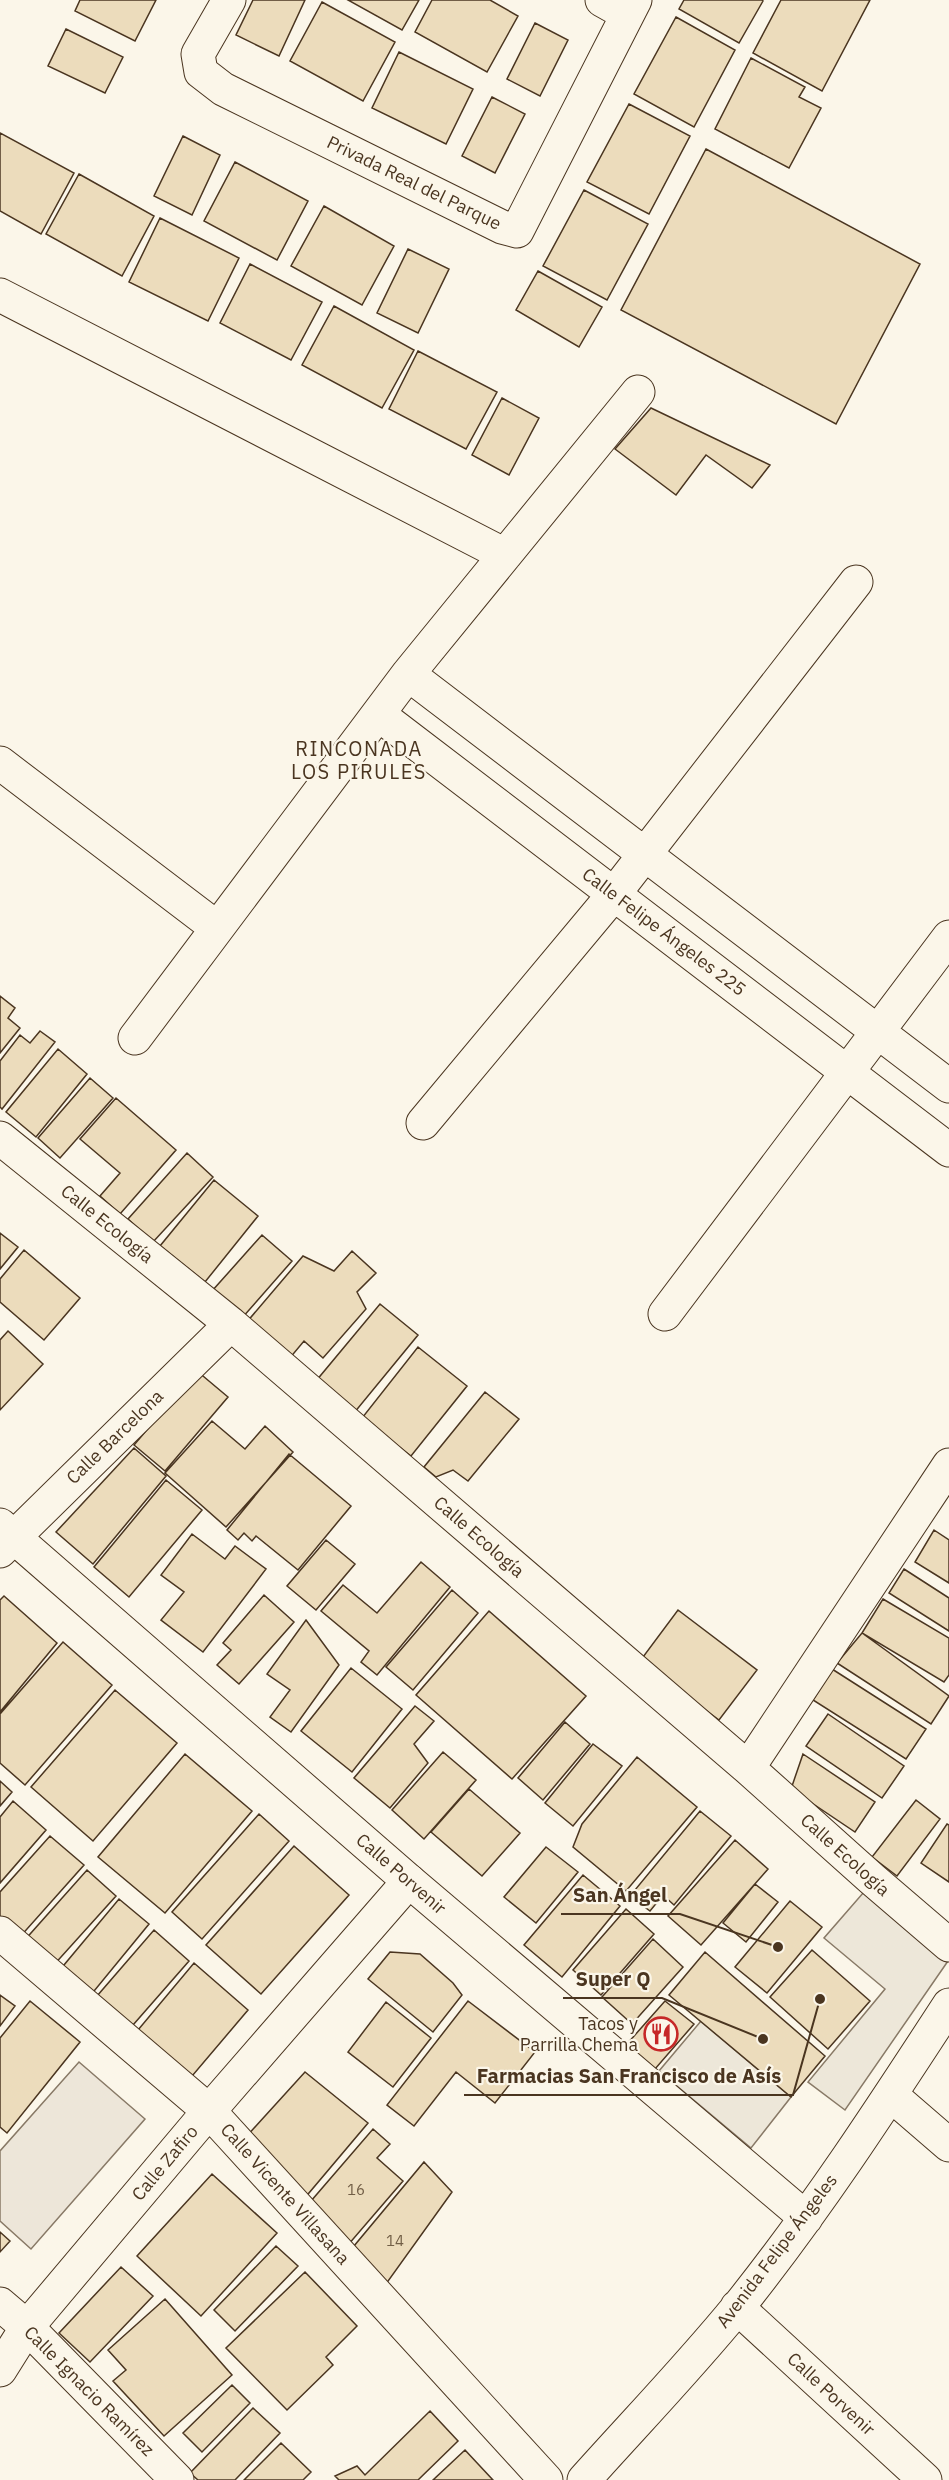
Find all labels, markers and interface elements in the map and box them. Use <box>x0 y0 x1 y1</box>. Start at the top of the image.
street label: Privada Real del Parque <box>323 130 505 235</box>
district label: RINCONADA LOS PIRULES <box>291 735 427 785</box>
street label: Calle Felipe Ángeles 225 <box>578 862 751 1001</box>
street label: Calle Ecología <box>56 1179 159 1268</box>
street label: Calle Barcelona <box>61 1384 168 1489</box>
street label: Calle Ecología <box>429 1491 530 1582</box>
street label: Calle Ecología <box>796 1808 895 1901</box>
street label: Calle Porvenir <box>352 1828 451 1919</box>
callout: San Ángel <box>561 1876 680 1914</box>
text: San Ángel <box>573 1881 667 1908</box>
callout: Super Q <box>563 1960 662 1998</box>
text: Super Q <box>576 1965 650 1992</box>
place label: Tacos y Parrilla Chema <box>520 2012 638 2056</box>
restaurant icon: Tacos y Parrilla Chema <box>643 2016 679 2052</box>
callout: Farmacias San Francisco de Asís <box>464 2057 793 2095</box>
text: Farmacias San Francisco de Asís <box>477 2062 781 2089</box>
street label: Calle Vicente Villasana <box>216 2118 355 2269</box>
street label: Calle Zafiro <box>126 2120 203 2205</box>
street label: Avenida Felipe Ángeles <box>711 2169 842 2332</box>
house number: 16 <box>347 2180 365 2199</box>
house number: 14 <box>386 2231 404 2250</box>
street label: Calle Ignacio Ramírez <box>19 2321 159 2461</box>
street label: Calle Porvenir <box>783 2347 880 2440</box>

